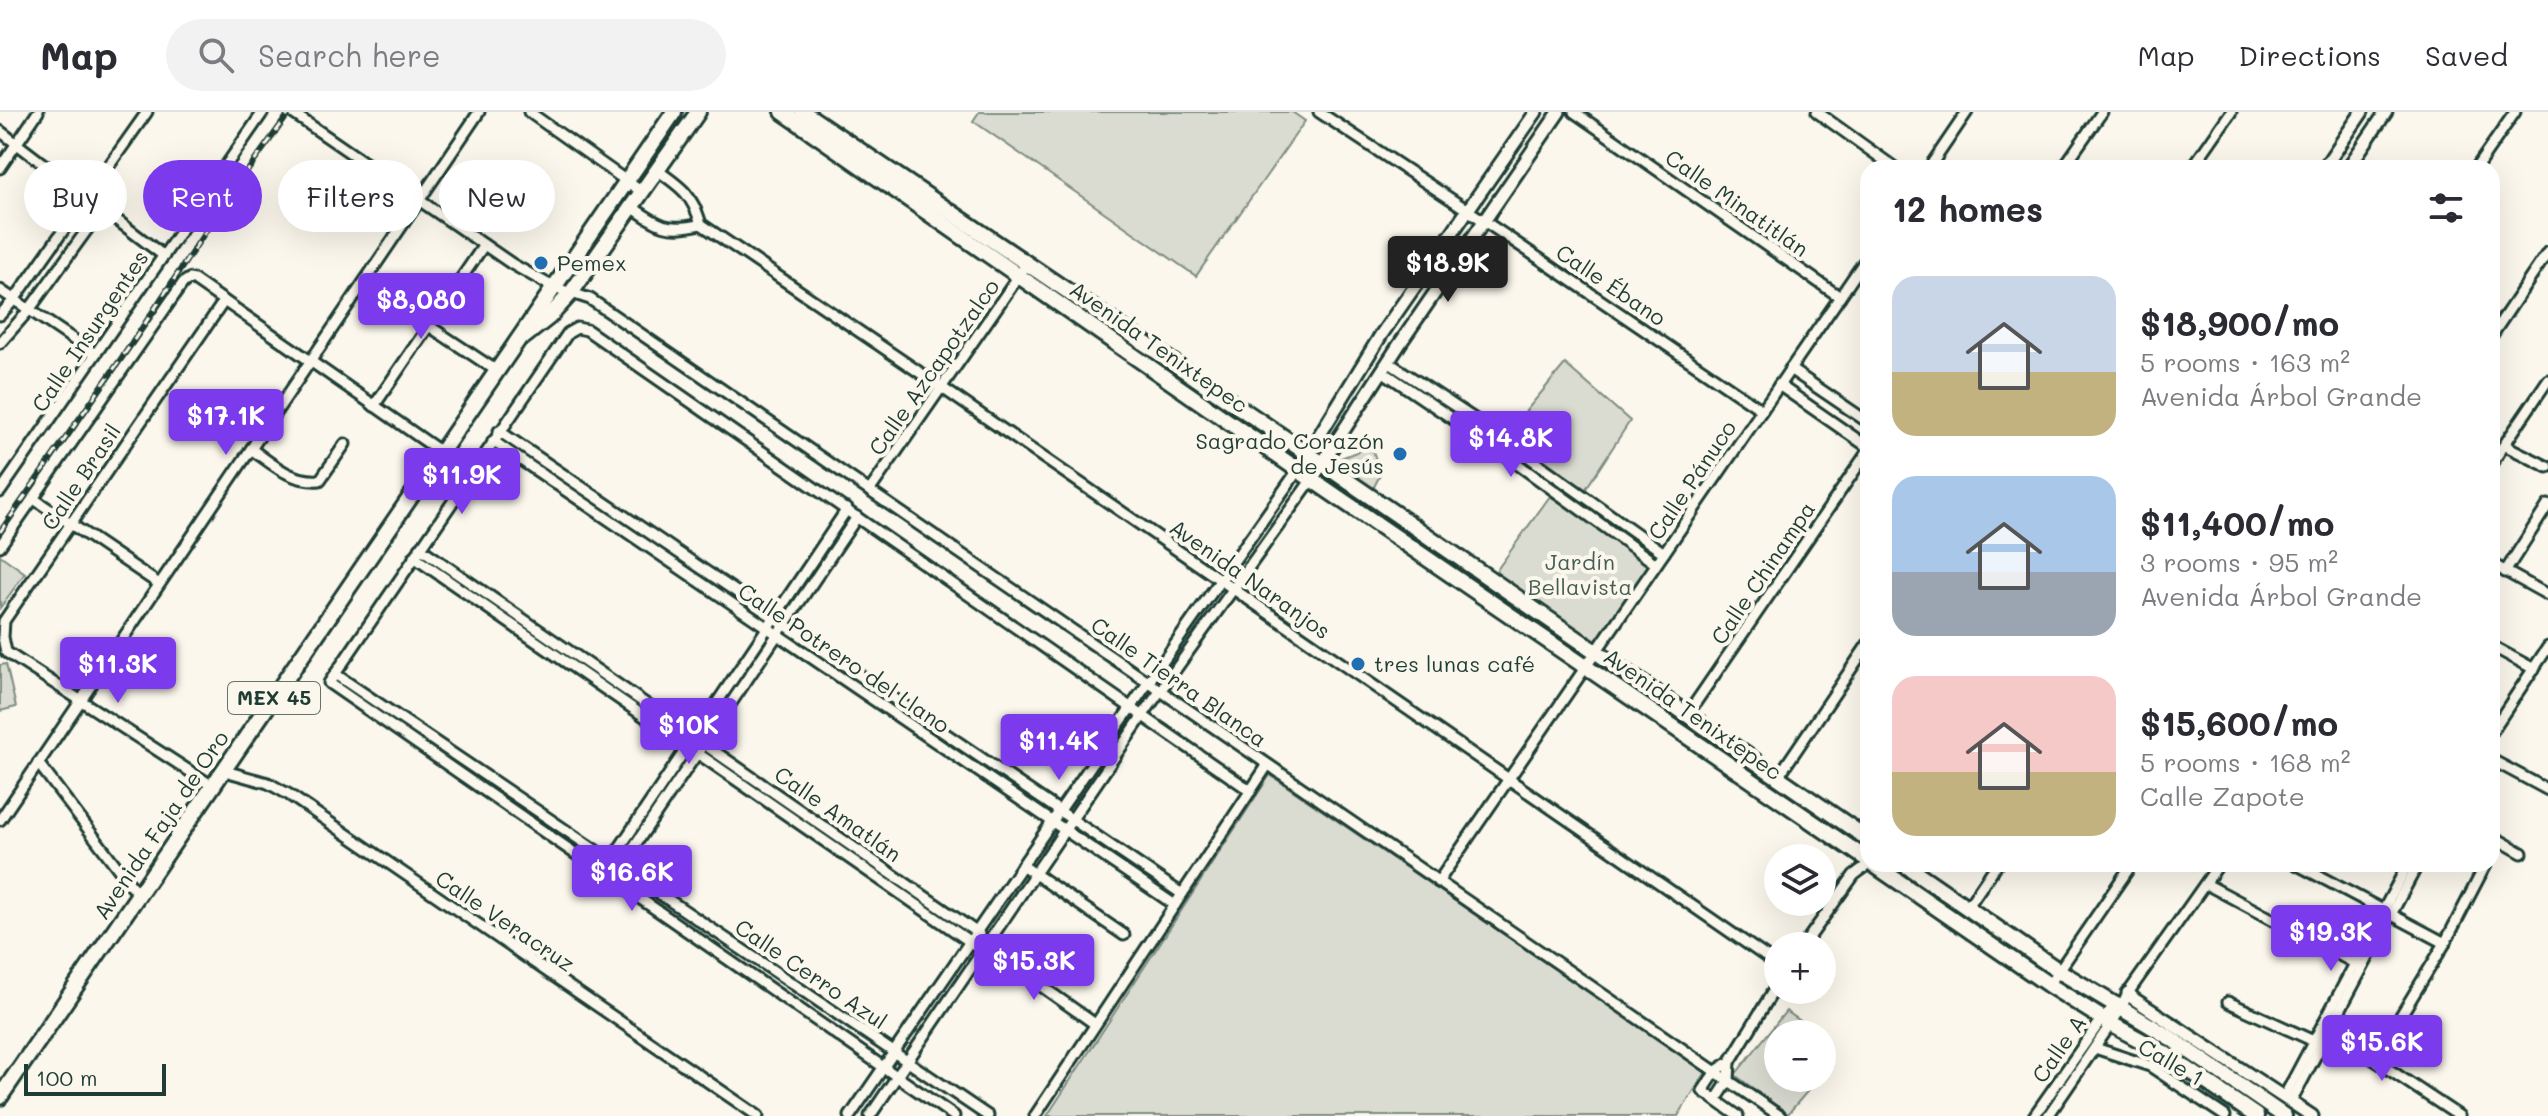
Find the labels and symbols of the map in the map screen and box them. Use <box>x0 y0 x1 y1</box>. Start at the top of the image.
street label: Calle Minatitlán <box>1660 142 1815 263</box>
pin: $18.9K <box>1383 236 1513 304</box>
street label: Calle Ébano <box>1551 237 1672 332</box>
street label: Calle Insurgentes <box>25 244 155 417</box>
place label: Pemex <box>557 248 626 277</box>
marker: Pemex <box>532 254 550 272</box>
pin: $8,080 <box>356 273 486 341</box>
street label: Calle Azcapotzalco <box>862 273 1005 461</box>
street label: Avenida Tenixtepec <box>1064 274 1254 419</box>
pin: $17.1K <box>161 389 291 457</box>
pin: $14.8K <box>1446 411 1576 479</box>
street label: Calle Pánuco <box>1641 414 1742 545</box>
street label: Calle Brasil <box>34 418 127 536</box>
place label: Sagrado Corazón de Jesús <box>1195 426 1384 480</box>
marker: Sagrado Corazón de Jesús <box>1391 445 1409 463</box>
pin: $11.9K <box>397 448 527 516</box>
street label: Calle Chinampa <box>1704 496 1821 650</box>
street label: Avenida Naranjos <box>1164 512 1336 645</box>
park label: Jardín Bellavista <box>1528 547 1632 601</box>
street label: Calle Potrero del Llano <box>733 576 956 739</box>
street label: Calle Tierra Blanca <box>1086 610 1273 753</box>
pin: $11.3K <box>53 637 183 705</box>
street label: Avenida Tenixtepec <box>1598 641 1788 786</box>
place label: tres lunas café <box>1374 649 1535 678</box>
marker: tres lunas café <box>1349 655 1367 673</box>
road number: MEX 45 <box>228 682 320 714</box>
pin: $10K <box>642 698 736 766</box>
pin: $11.4K <box>994 714 1124 782</box>
street label: Avenida Faja de Oro <box>86 725 235 925</box>
street label: Calle Amatlán <box>769 759 908 868</box>
pin: $16.6K <box>567 845 697 913</box>
street label: Calle Veracruz <box>430 863 580 978</box>
pin: $19.3K <box>2266 905 2396 973</box>
street label: Calle Cerro Azul <box>730 912 893 1035</box>
pin: $15.3K <box>969 934 1099 1002</box>
street label: Calle A <box>2025 1009 2092 1088</box>
pin: $15.6K <box>2317 1015 2447 1083</box>
street label: Calle 1 <box>2133 1031 2209 1092</box>
scale bar <box>24 1060 166 1096</box>

